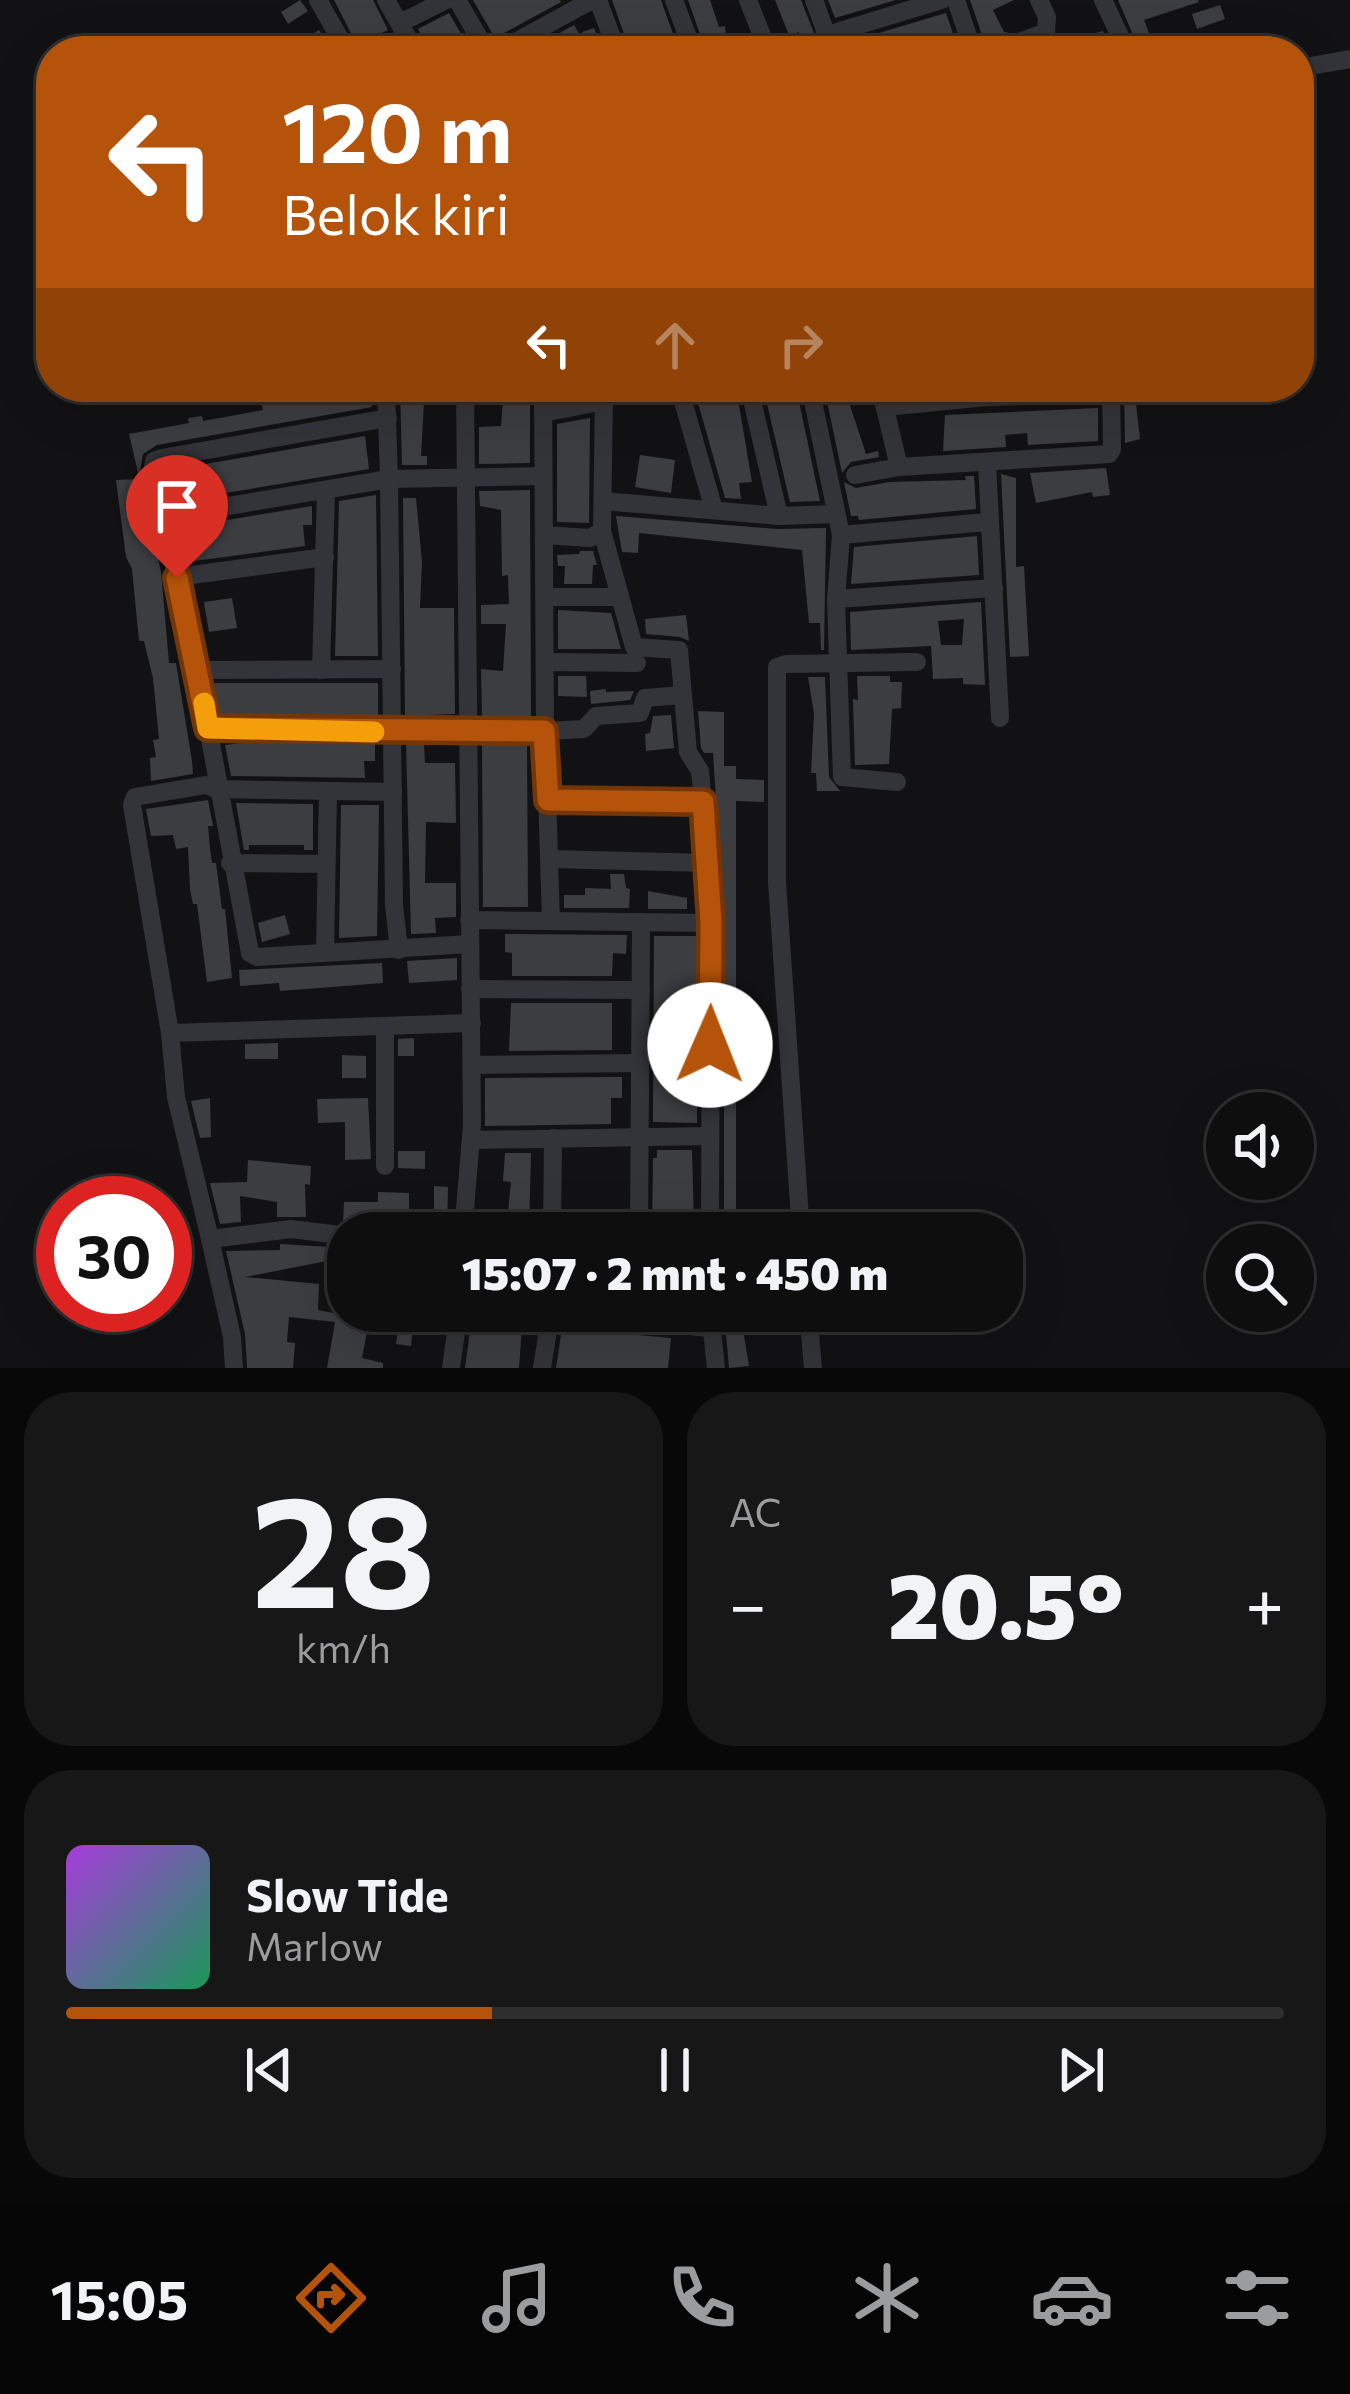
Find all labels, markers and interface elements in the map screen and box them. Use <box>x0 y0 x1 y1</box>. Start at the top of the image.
text: 120 m <box>282 78 512 180</box>
icon: left <box>84 84 240 240</box>
text: Belok kiri <box>282 180 510 246</box>
icon: left <box>516 312 582 378</box>
icon: ahead <box>642 312 708 378</box>
icon: right <box>768 312 834 378</box>
pin <box>126 455 228 578</box>
icon: arrive <box>144 473 210 539</box>
position arrow <box>647 982 773 1108</box>
map controls <box>1206 1092 1314 1332</box>
button: sound <box>1206 1092 1314 1200</box>
speed limit sign: 30 <box>36 1176 192 1332</box>
button: search <box>1206 1224 1314 1332</box>
text: 15:07 · 2 mnt · 450 m <box>462 1244 888 1299</box>
text: 28 <box>251 1449 436 1640</box>
text: AC <box>729 1487 781 1535</box>
text: 20.5° <box>888 1547 1124 1658</box>
text: − <box>729 1562 767 1643</box>
text: + <box>1245 1562 1284 1643</box>
text: km/h <box>296 1623 391 1671</box>
text: Slow Tide <box>246 1866 449 1921</box>
text: Marlow <box>246 1921 383 1969</box>
icon: previous <box>236 2037 302 2103</box>
icon: pause <box>642 2037 708 2103</box>
icon: next <box>1048 2037 1114 2103</box>
icon: directions <box>289 2256 373 2340</box>
icon: music <box>475 2256 559 2340</box>
icon: phone <box>660 2256 744 2340</box>
icon: climate <box>845 2256 929 2340</box>
icon: car <box>1030 2256 1114 2340</box>
icon: filters <box>1215 2256 1299 2340</box>
text: 15:05 <box>51 2265 188 2331</box>

